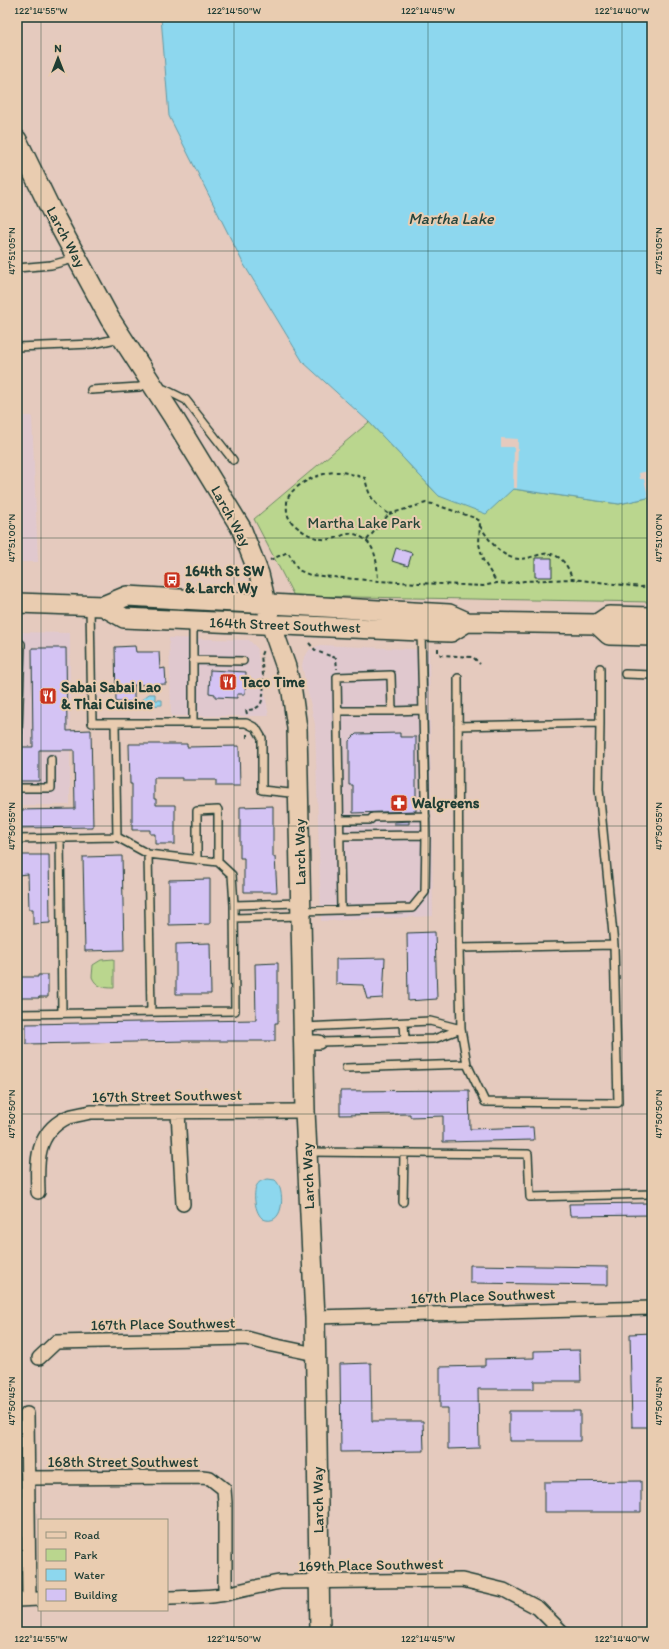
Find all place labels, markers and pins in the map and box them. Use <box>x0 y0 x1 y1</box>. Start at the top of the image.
place label: 164th St SW & Larch Wy <box>185 562 264 598</box>
bus stop icon: 164th St SW & Larch Wy <box>162 570 182 590</box>
restaurant icon: Taco Time <box>218 672 238 692</box>
place label: Taco Time <box>240 673 305 691</box>
place label: Sabai Sabai Lao & Thai Cuisine <box>61 678 162 713</box>
restaurant icon: Sabai Sabai Lao & Thai Cuisine <box>38 686 58 706</box>
pharmacy icon: Walgreens <box>389 793 409 813</box>
place label: Walgreens <box>412 794 480 813</box>

